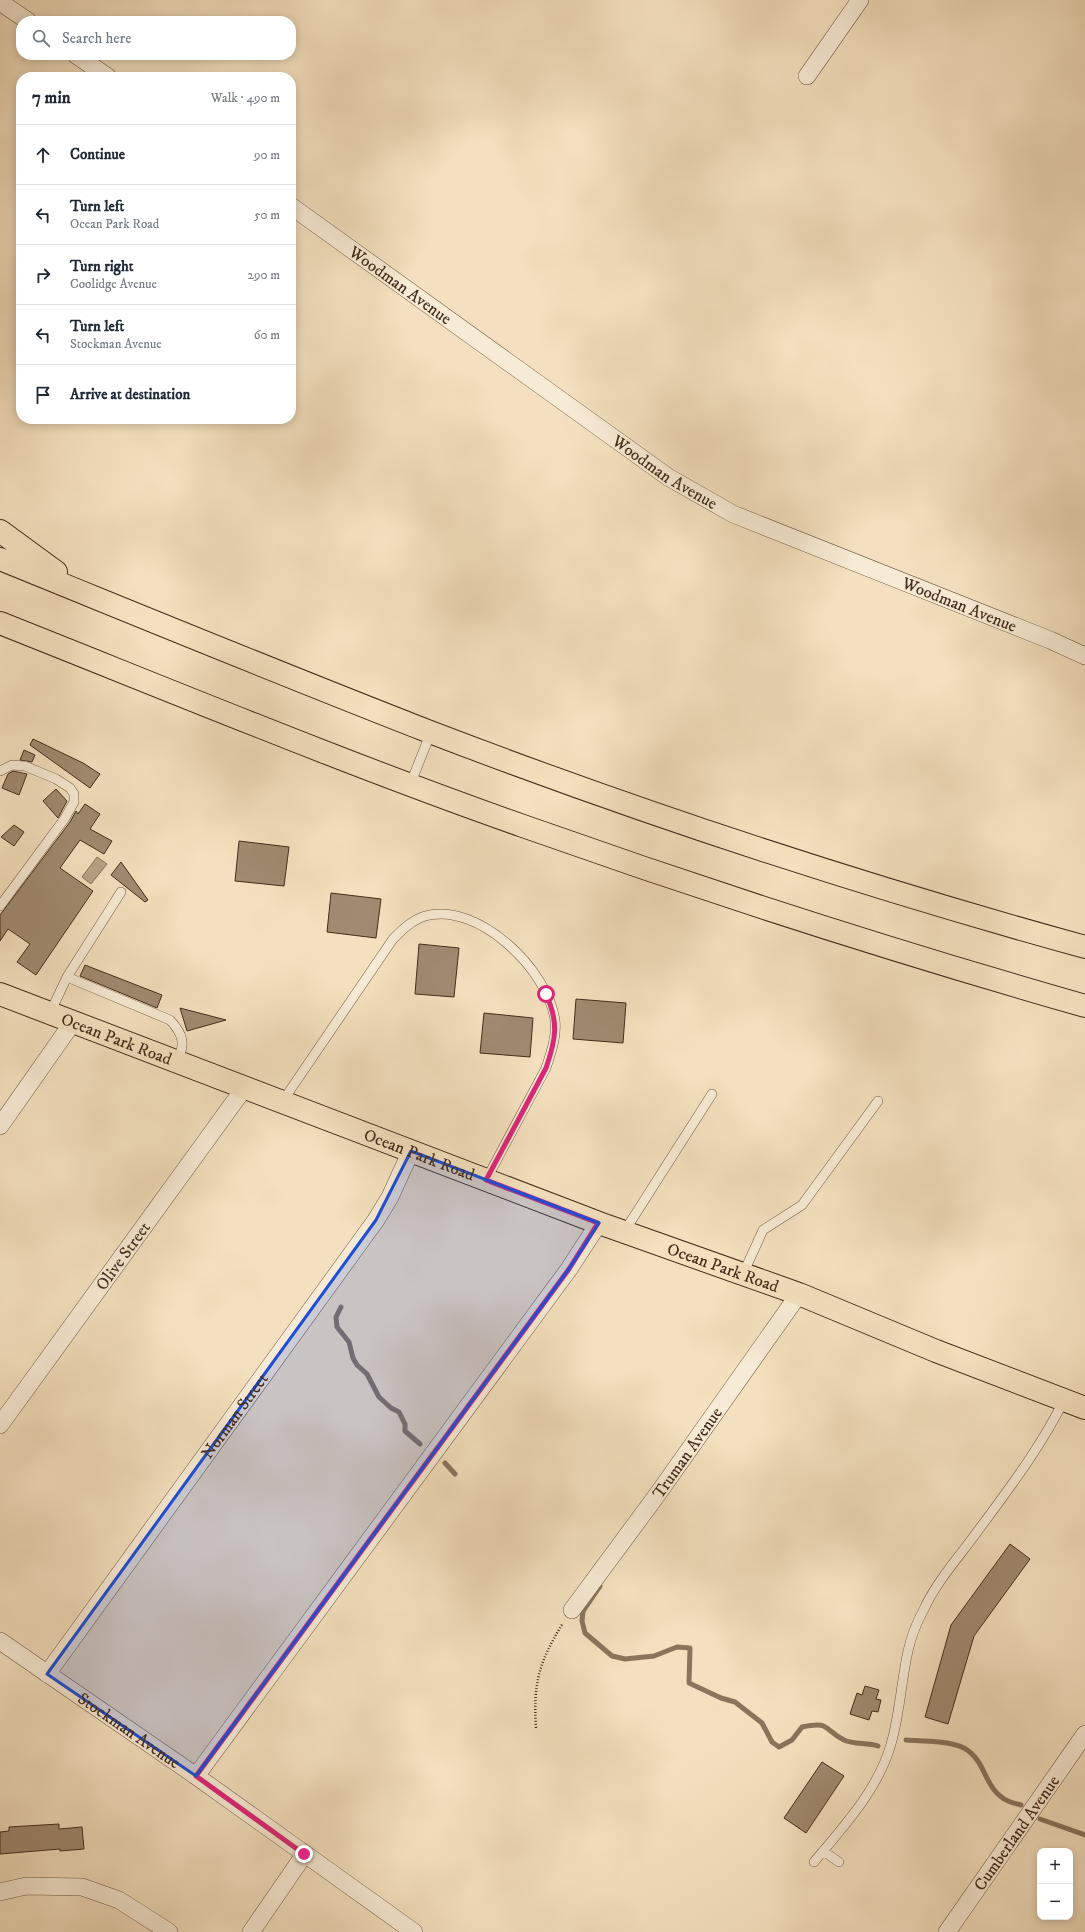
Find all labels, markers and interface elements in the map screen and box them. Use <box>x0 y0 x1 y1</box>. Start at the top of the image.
search box <box>16 16 296 60</box>
icon: search <box>30 27 52 49</box>
text: Search here <box>62 29 131 48</box>
text: 7 min <box>32 87 71 109</box>
text: Walk · 490 m <box>211 90 280 106</box>
icon: ahead <box>32 144 54 166</box>
text: Continue <box>70 145 125 164</box>
text: 90 m <box>254 147 280 163</box>
text: Turn left <box>70 197 124 216</box>
icon: left <box>32 204 54 226</box>
text: 50 m <box>254 207 280 223</box>
text: Ocean Park Road <box>70 216 159 232</box>
street label: Woodman Avenue <box>344 241 456 330</box>
text: Turn right <box>70 257 133 276</box>
icon: right <box>32 264 54 286</box>
text: 290 m <box>248 267 280 283</box>
text: Coolidge Avenue <box>70 276 157 292</box>
text: Turn left <box>70 317 124 336</box>
icon: left <box>32 324 54 346</box>
text: 60 m <box>254 327 280 343</box>
text: Stockman Avenue <box>70 336 162 352</box>
icon: arrive <box>32 384 54 406</box>
text: Arrive at destination <box>70 385 190 404</box>
street label: Woodman Avenue <box>607 430 721 515</box>
street label: Woodman Avenue <box>898 572 1020 638</box>
route start <box>537 985 555 1003</box>
street label: Ocean Park Road <box>58 1008 175 1071</box>
street label: Ocean Park Road <box>361 1124 478 1187</box>
street label: Olive Street <box>91 1217 156 1295</box>
street label: Ocean Park Road <box>664 1238 782 1298</box>
street label: Norman Street <box>196 1369 274 1464</box>
street label: Truman Avenue <box>648 1403 728 1503</box>
street label: Stockman Avenue <box>73 1688 184 1774</box>
street label: Cumberland Avenue <box>969 1771 1065 1895</box>
route end <box>295 1845 313 1863</box>
map controls <box>1037 1848 1073 1920</box>
button: + <box>1037 1848 1073 1884</box>
button: − <box>1037 1884 1073 1920</box>

